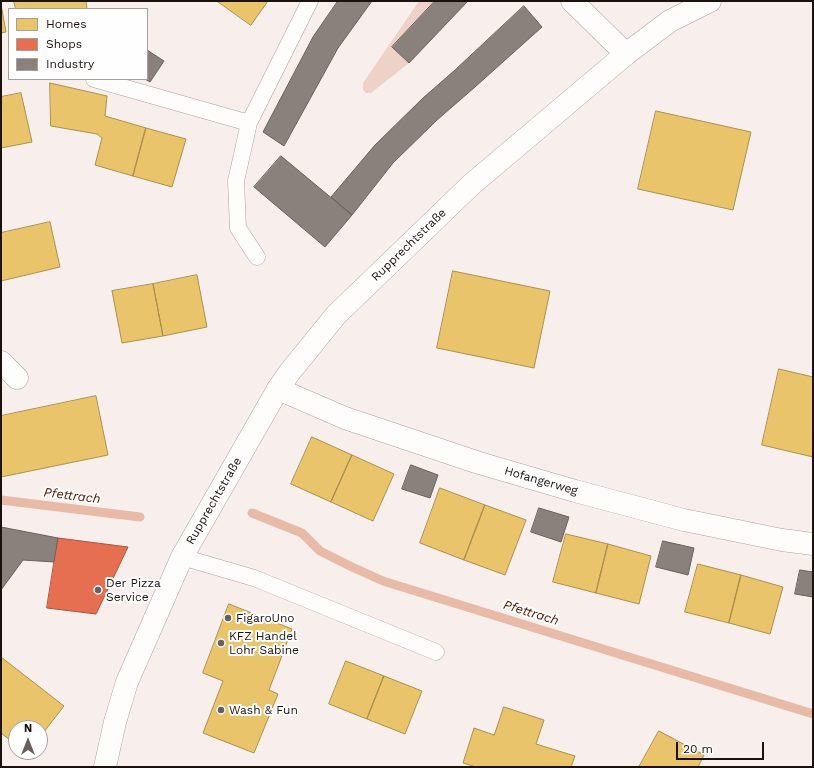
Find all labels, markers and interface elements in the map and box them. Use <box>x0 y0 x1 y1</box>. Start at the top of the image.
legend <box>8 8 148 80</box>
text: Homes <box>46 17 87 31</box>
text: Shops <box>46 37 82 51</box>
text: Industry <box>46 57 94 71</box>
street label: Rupprechtstraße <box>369 206 449 284</box>
street label: Rupprechtstraße <box>183 455 245 547</box>
street label: Hofangerweg <box>503 464 579 498</box>
water label: Pfettrach <box>43 485 101 507</box>
place label: Der Pizza Service <box>106 576 161 604</box>
marker: Der Pizza Service <box>93 585 103 595</box>
water label: Pfettrach <box>501 597 561 629</box>
place label: FigaroUno <box>236 611 295 625</box>
marker: FigaroUno <box>223 613 233 623</box>
place label: KFZ Handel Lohr Sabine <box>229 629 299 657</box>
marker: KFZ Handel Lohr Sabine <box>216 638 226 648</box>
place label: Wash & Fun <box>229 703 298 717</box>
marker: Wash & Fun <box>216 705 226 715</box>
north arrow <box>8 720 48 760</box>
text: N <box>24 722 32 735</box>
scale bar <box>678 734 766 760</box>
text: 20 m <box>683 742 713 756</box>

